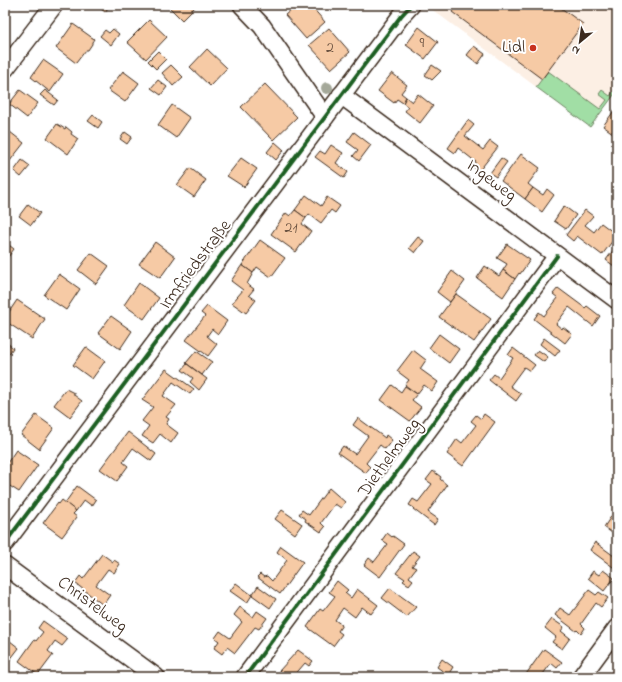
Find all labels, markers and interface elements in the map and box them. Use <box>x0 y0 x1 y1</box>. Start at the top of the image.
north arrow <box>560 22 600 62</box>
house number: 9 <box>420 31 425 55</box>
place label: Lidl <box>502 35 525 61</box>
house number: 2 <box>326 36 334 60</box>
text: N <box>569 41 583 59</box>
marker: Lidl <box>528 43 538 53</box>
street label: Ingeweg <box>460 153 522 209</box>
street label: Irmfriedstraße <box>154 214 239 315</box>
house number: 21 <box>284 216 298 240</box>
street label: Diethelmweg <box>352 413 428 504</box>
street label: Christelweg <box>51 571 133 640</box>

